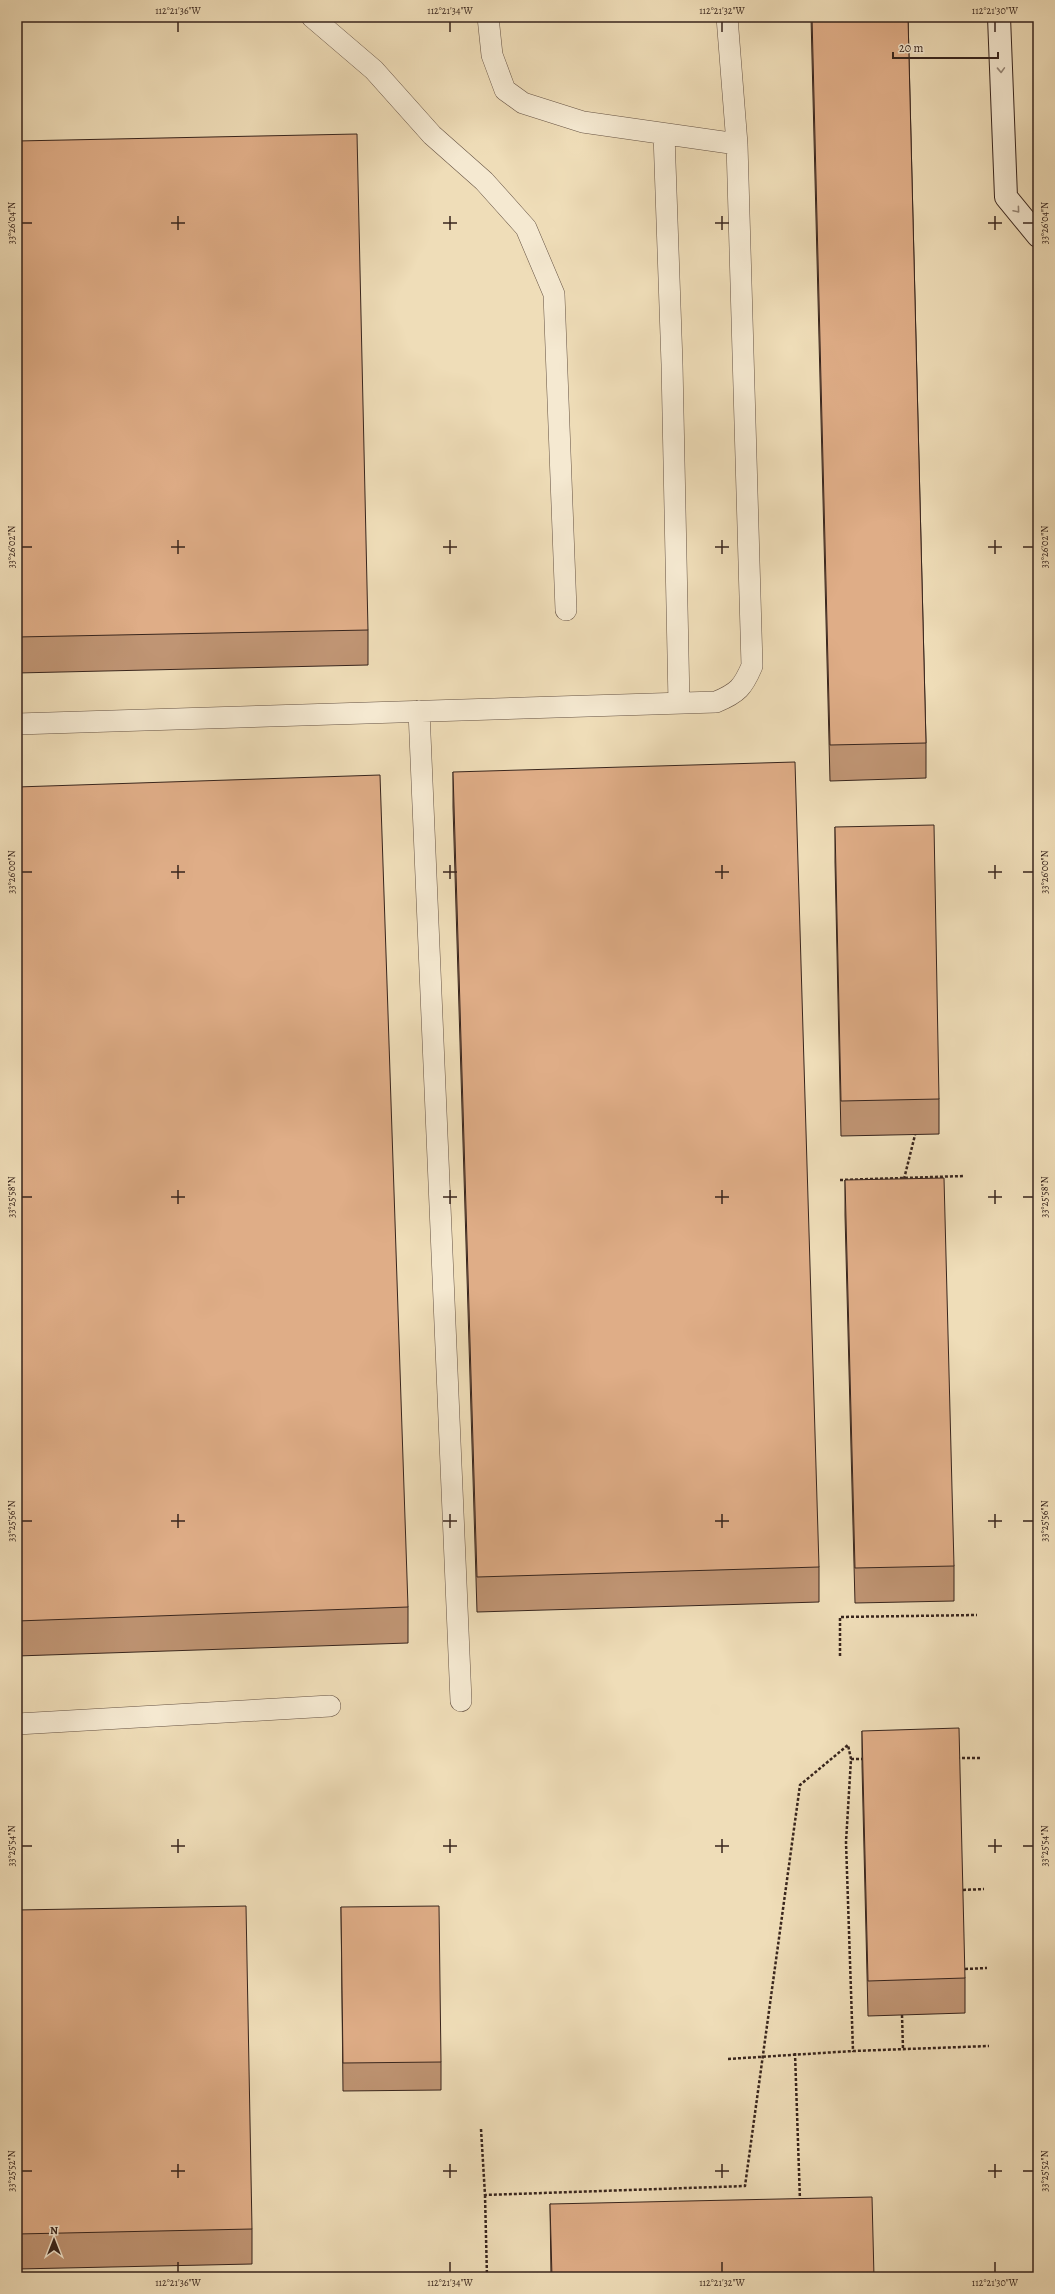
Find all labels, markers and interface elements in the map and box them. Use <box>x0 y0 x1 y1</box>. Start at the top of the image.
text: 112°21'36"W <box>155 4 201 17</box>
text: 112°21'34"W <box>427 4 473 17</box>
text: 112°21'32"W <box>699 4 746 17</box>
text: 112°21'30"W <box>972 4 1019 17</box>
scale bar <box>893 34 998 60</box>
text: 20 m <box>899 40 923 56</box>
one-way arrow <box>996 67 1005 73</box>
text: 33°26'04"N <box>5 202 18 244</box>
text: 33°26'04"N <box>1038 202 1051 244</box>
one-way arrow <box>1012 205 1019 213</box>
text: 33°26'02"N <box>5 526 18 568</box>
text: 33°26'02"N <box>1038 526 1051 568</box>
text: 33°26'00"N <box>5 850 18 894</box>
text: 33°26'00"N <box>1038 850 1051 894</box>
text: 33°25'58"N <box>5 1176 18 1218</box>
text: 33°25'58"N <box>1038 1176 1051 1218</box>
text: 33°25'56"N <box>5 1500 18 1542</box>
text: 33°25'56"N <box>1038 1500 1051 1542</box>
text: 33°25'54"N <box>5 1825 18 1867</box>
text: 33°25'54"N <box>1038 1825 1051 1867</box>
text: 33°25'52"N <box>5 2150 18 2192</box>
text: 33°25'52"N <box>1038 2150 1051 2192</box>
north arrow <box>34 2220 74 2260</box>
text: N <box>50 2223 58 2238</box>
text: 112°21'36"W <box>155 2276 201 2289</box>
text: 112°21'34"W <box>427 2276 473 2289</box>
text: 112°21'32"W <box>699 2276 746 2289</box>
text: 112°21'30"W <box>972 2276 1019 2289</box>

